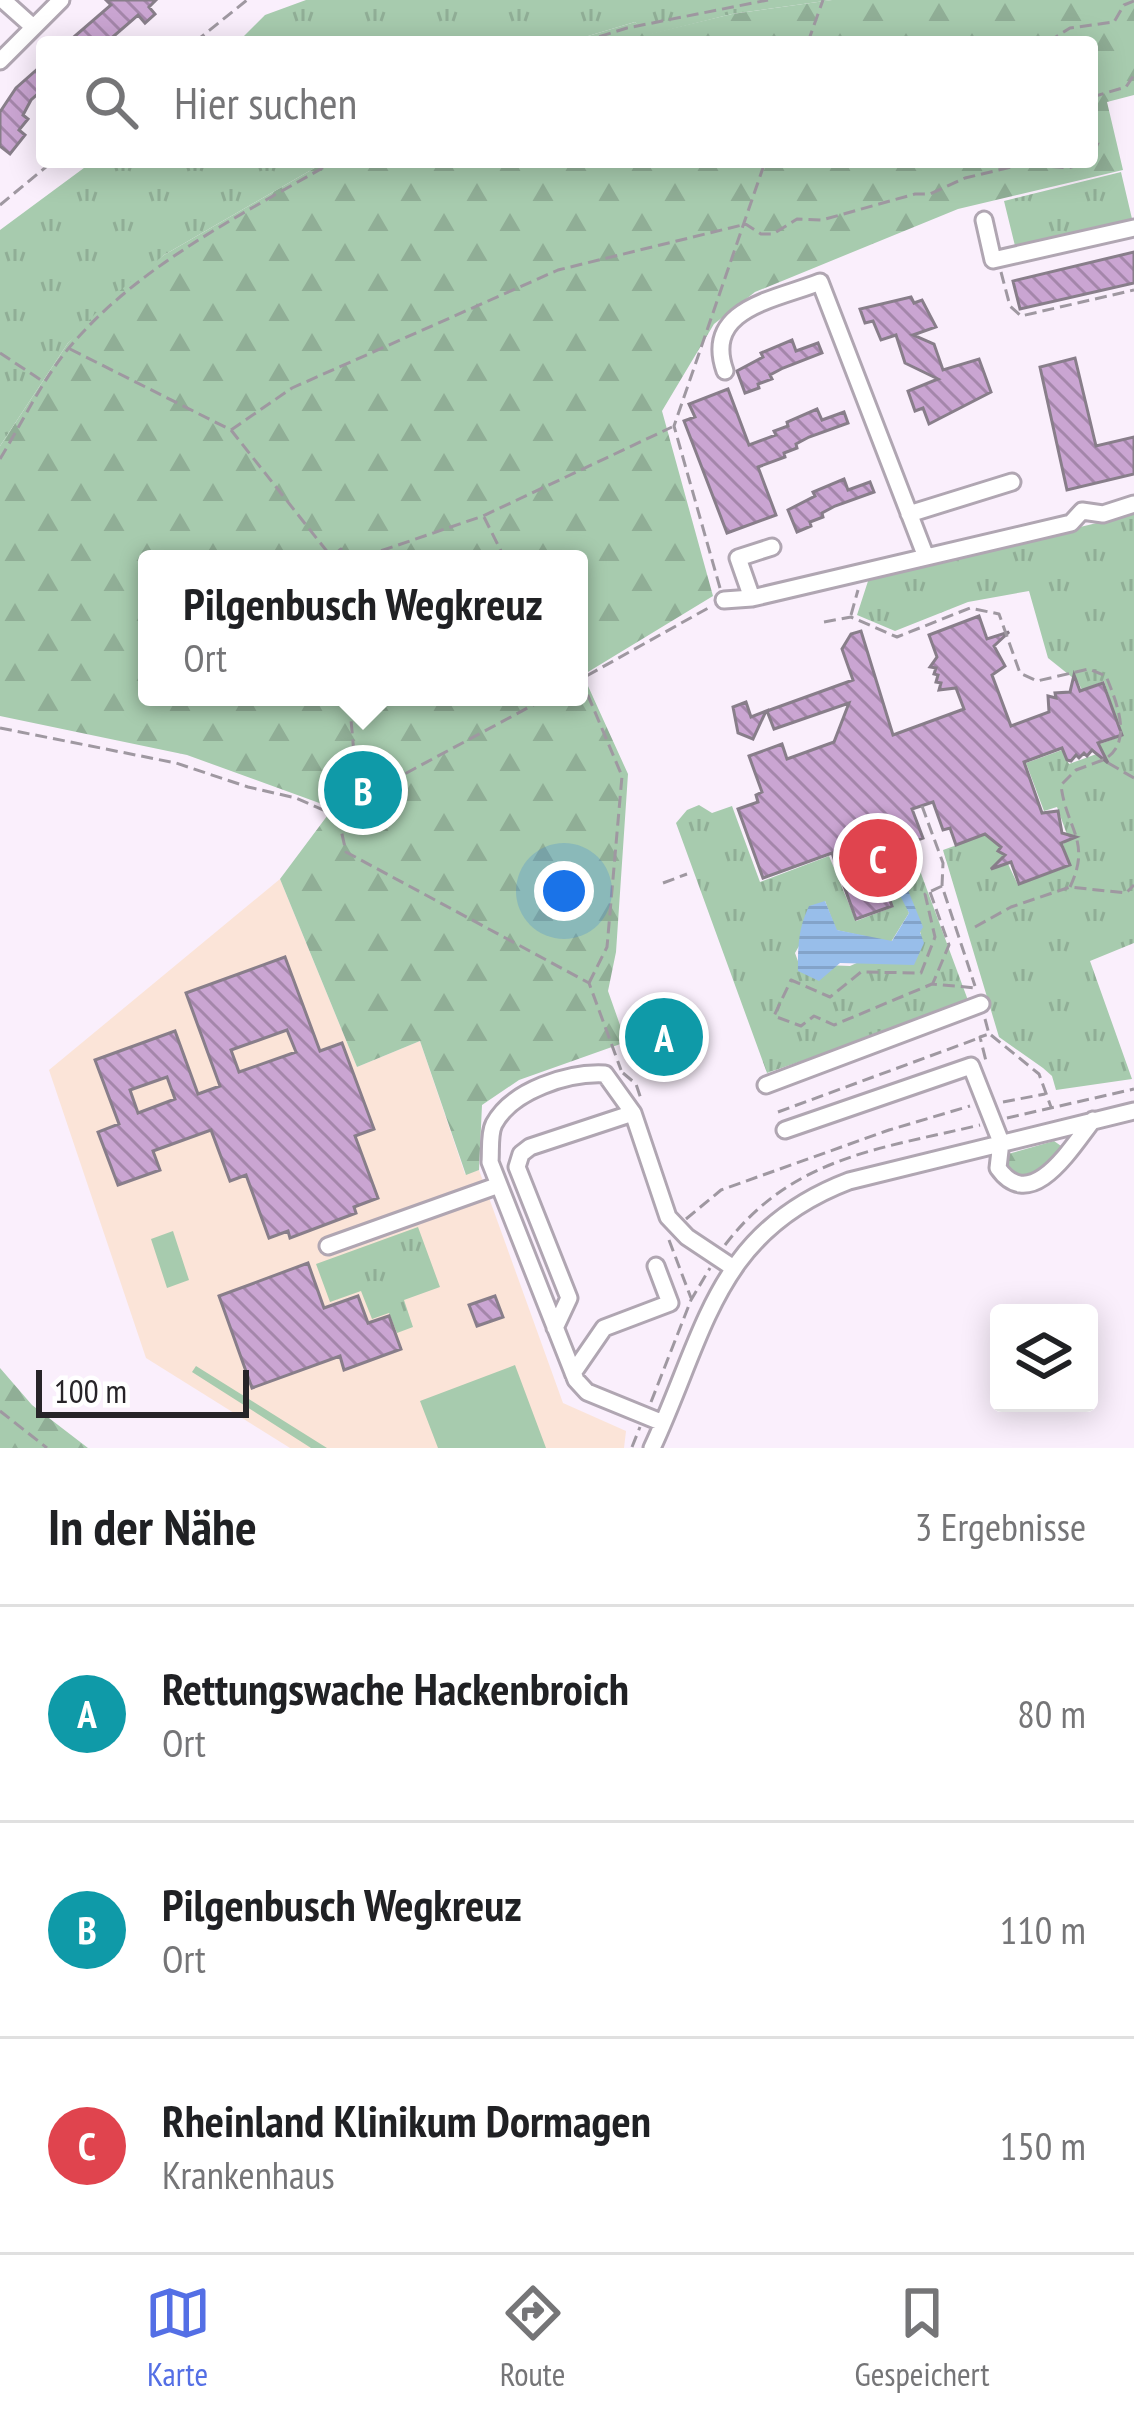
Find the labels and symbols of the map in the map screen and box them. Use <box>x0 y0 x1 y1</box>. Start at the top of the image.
pin: B <box>324 745 402 835</box>
pin: C <box>839 813 917 903</box>
your location <box>534 861 594 921</box>
pin: A <box>625 992 703 1082</box>
scale bar <box>36 1364 249 1417</box>

